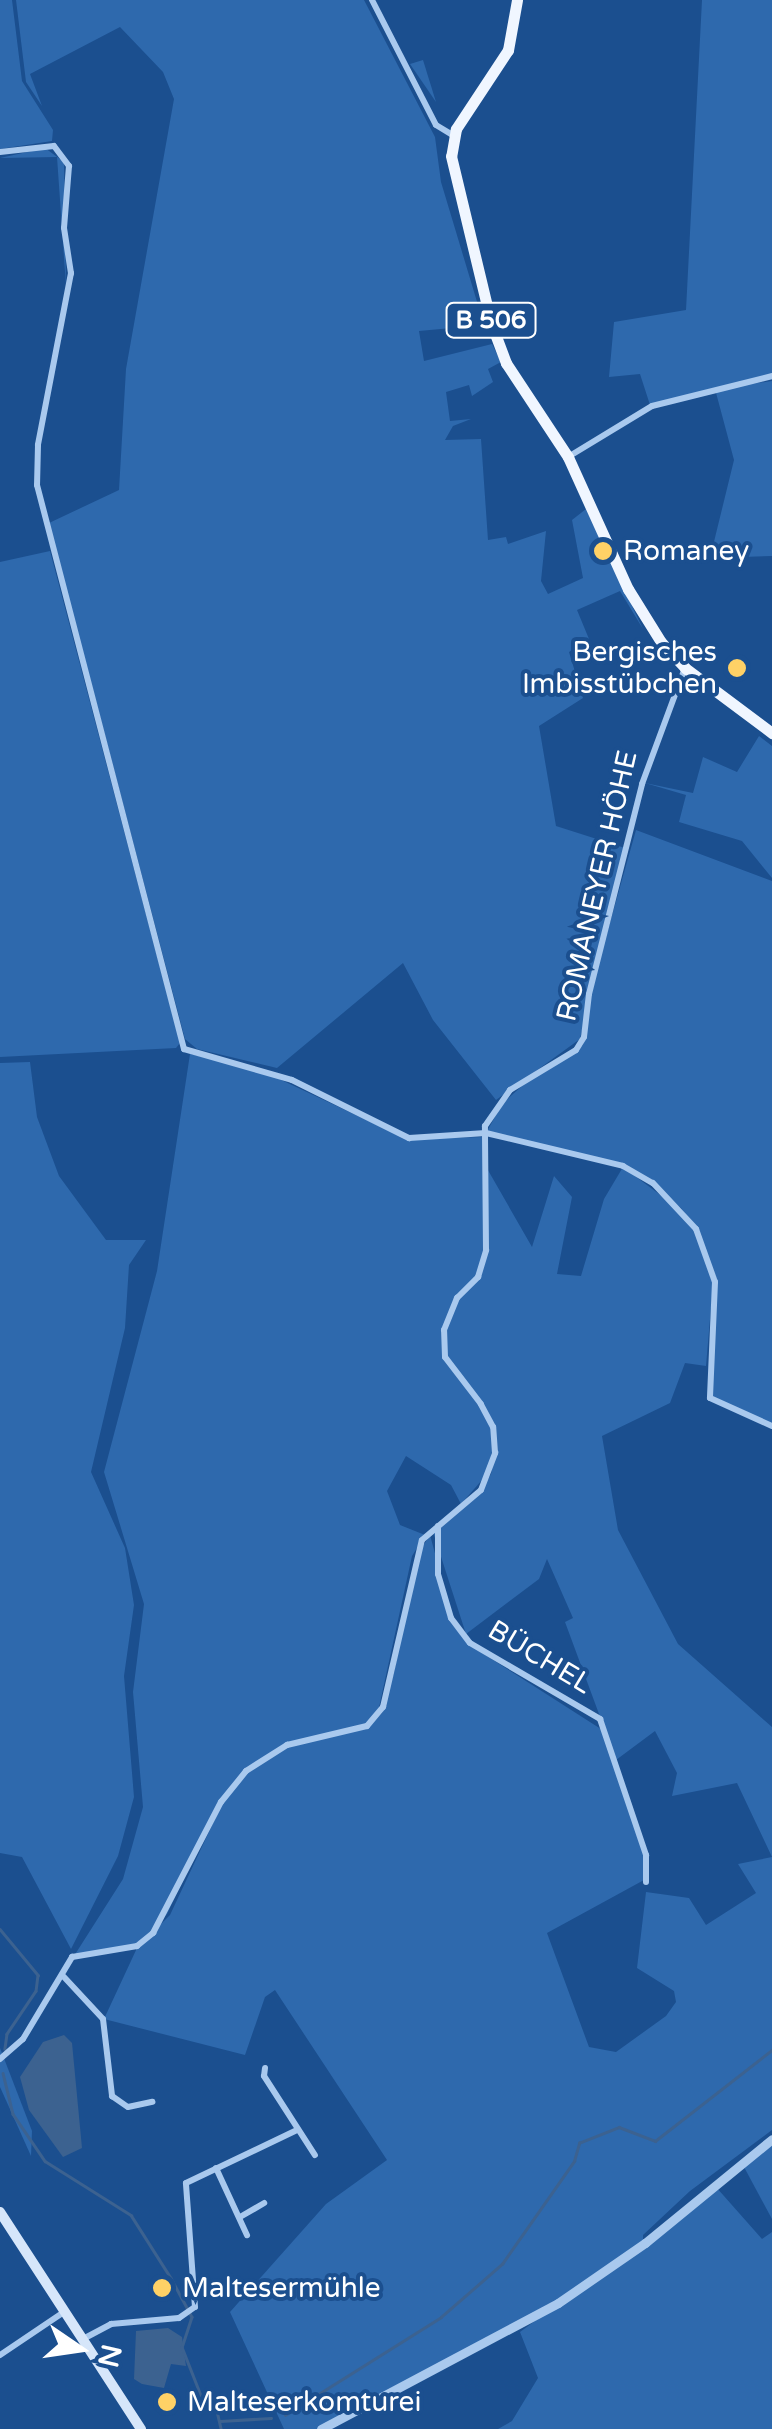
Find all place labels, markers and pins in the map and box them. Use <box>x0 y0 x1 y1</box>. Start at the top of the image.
place label: Romaney <box>623 534 749 568</box>
marker: Romaney <box>592 540 614 562</box>
place label: Bergisches Imbisstübchen <box>522 635 717 701</box>
marker: Bergisches Imbisstübchen <box>726 657 748 679</box>
place label: Maltesermühle <box>182 2271 381 2305</box>
marker: Maltesermühle <box>151 2277 173 2299</box>
place label: Malteserkomturei <box>187 2385 421 2419</box>
marker: Malteserkomturei <box>156 2391 178 2413</box>

